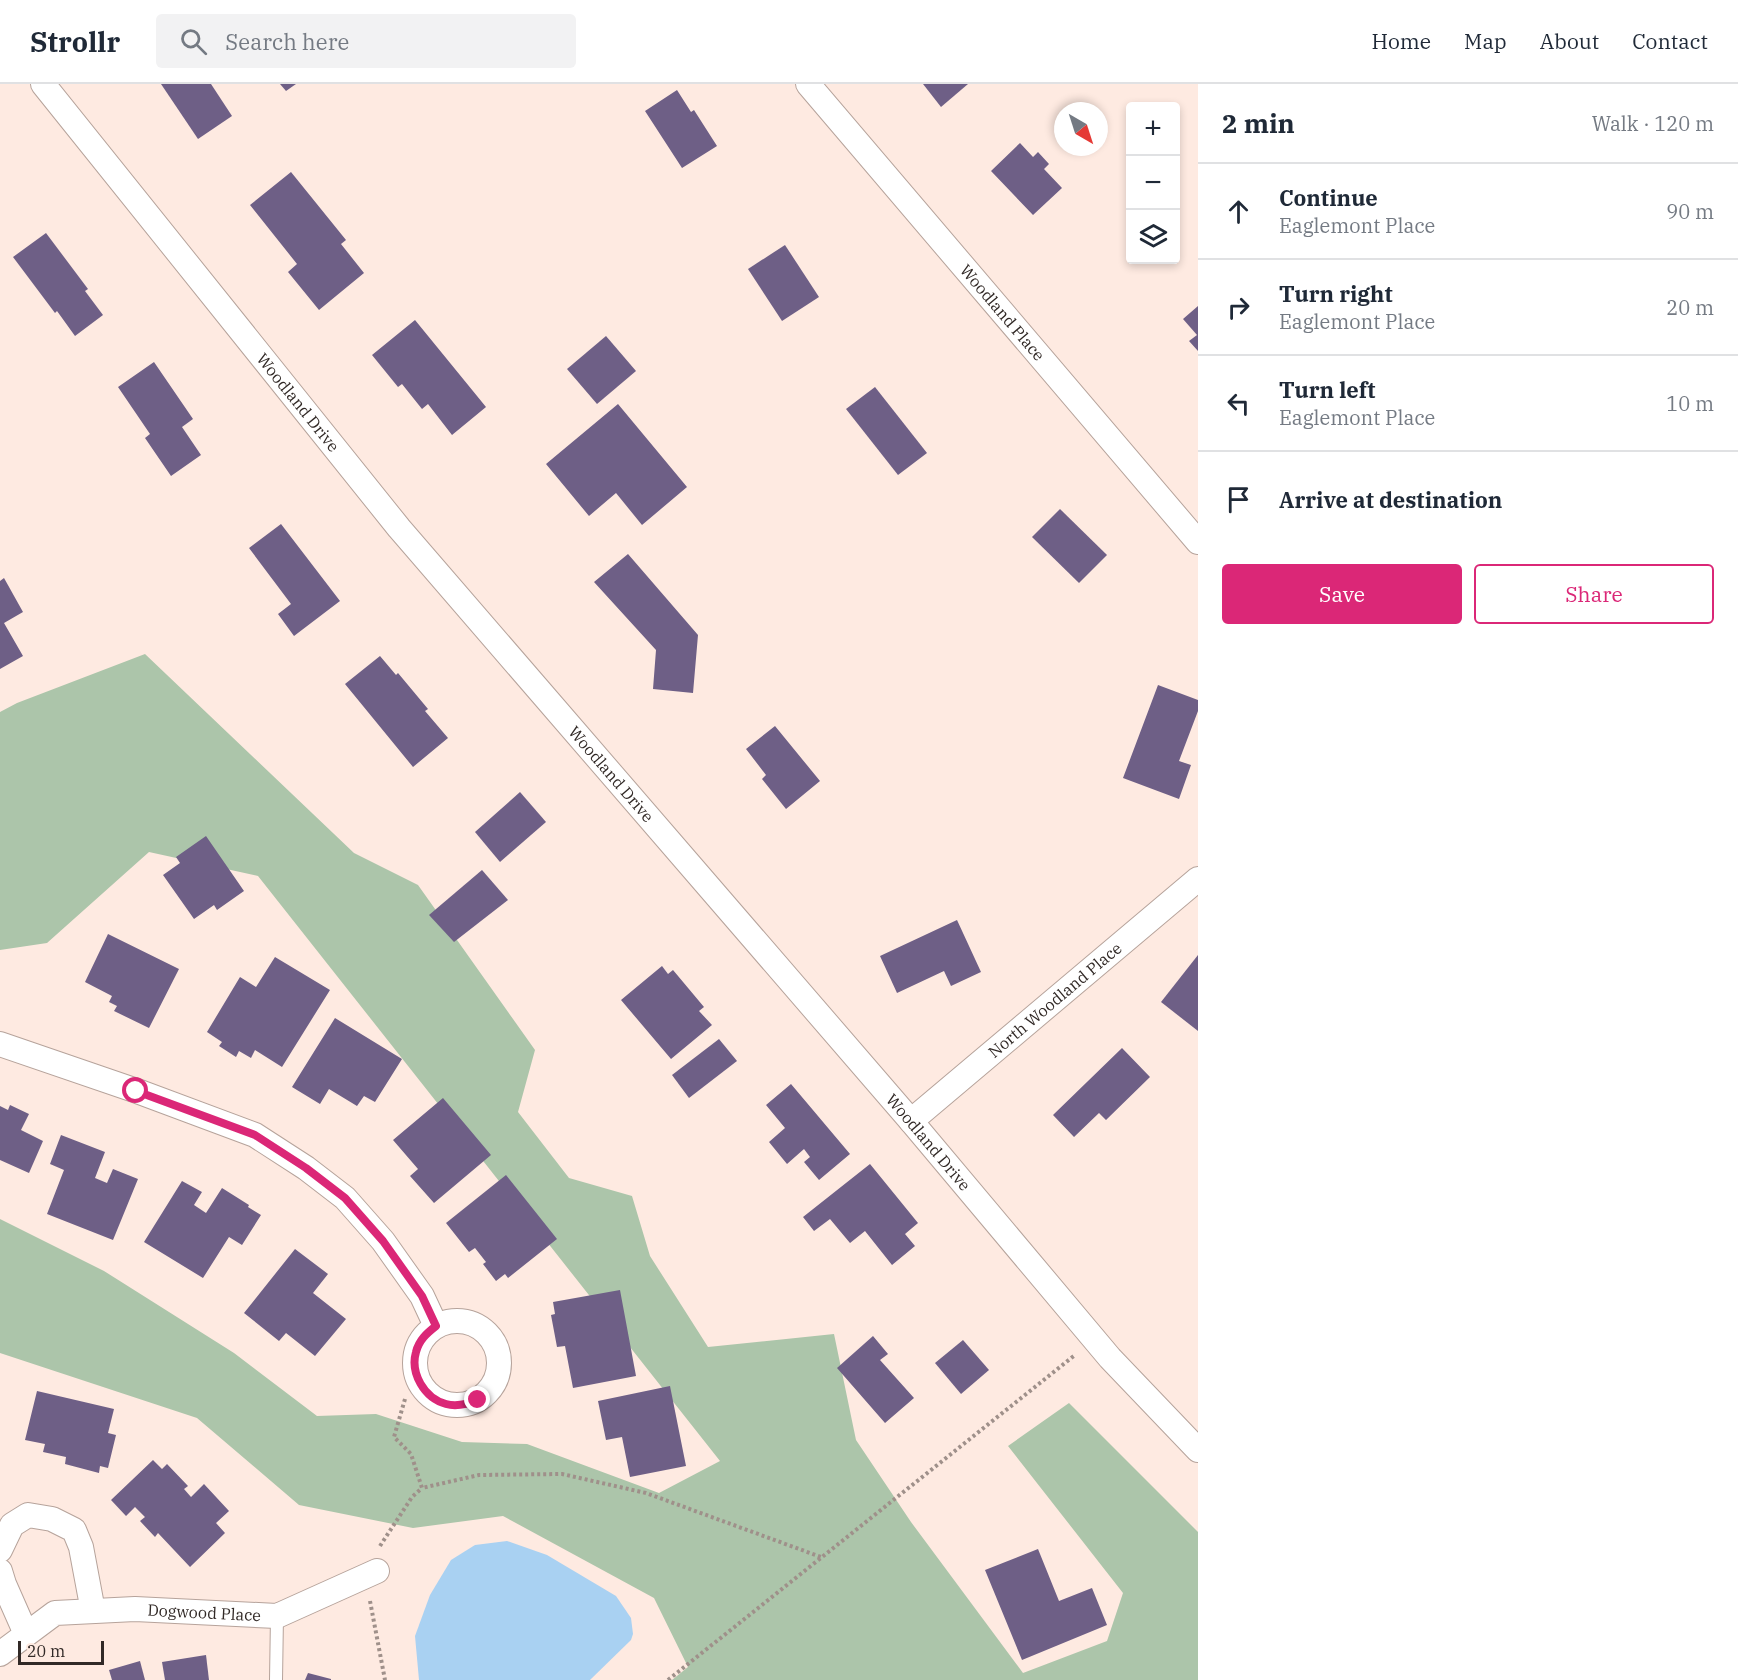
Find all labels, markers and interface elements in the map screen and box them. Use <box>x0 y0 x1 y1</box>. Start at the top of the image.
search box <box>156 14 576 68</box>
text: Strollr <box>30 23 120 60</box>
icon: search <box>177 25 210 58</box>
text: Search here <box>225 27 349 56</box>
text: Home <box>1371 27 1431 55</box>
text: Map <box>1464 27 1507 55</box>
text: About <box>1540 27 1599 55</box>
text: Contact <box>1632 27 1708 55</box>
north arrow <box>1054 102 1108 156</box>
map controls <box>1126 102 1180 264</box>
button: + <box>1126 102 1180 156</box>
text: 2 min <box>1222 106 1295 140</box>
text: Walk · 120 m <box>1592 110 1714 137</box>
button: − <box>1126 156 1180 210</box>
text: Continue <box>1279 183 1378 212</box>
icon: ahead <box>1222 195 1255 228</box>
text: 90 m <box>1666 198 1714 225</box>
button: layers <box>1126 210 1180 264</box>
text: Eaglemont Place <box>1279 212 1435 239</box>
street label: Woodland Place <box>956 260 1049 365</box>
text: Turn right <box>1279 279 1393 308</box>
icon: right <box>1222 291 1255 324</box>
text: 20 m <box>1666 294 1714 321</box>
text: Eaglemont Place <box>1279 308 1435 335</box>
street label: Woodland Drive <box>253 349 344 456</box>
text: Turn left <box>1279 375 1375 404</box>
icon: left <box>1222 387 1255 420</box>
text: 10 m <box>1666 390 1714 417</box>
text: Eaglemont Place <box>1279 404 1435 431</box>
icon: arrive <box>1222 483 1255 516</box>
text: Arrive at destination <box>1279 485 1502 514</box>
button: Save <box>1222 564 1462 624</box>
button: Share <box>1474 564 1714 624</box>
street label: Woodland Drive <box>564 722 658 826</box>
street label: North Woodland Place <box>984 938 1126 1062</box>
route start <box>122 1077 148 1103</box>
street label: Woodland Drive <box>882 1090 975 1195</box>
route end <box>464 1386 490 1412</box>
street label: Dogwood Place <box>147 1600 261 1625</box>
scale bar <box>18 1638 104 1666</box>
text: 20 m <box>27 1641 65 1661</box>

